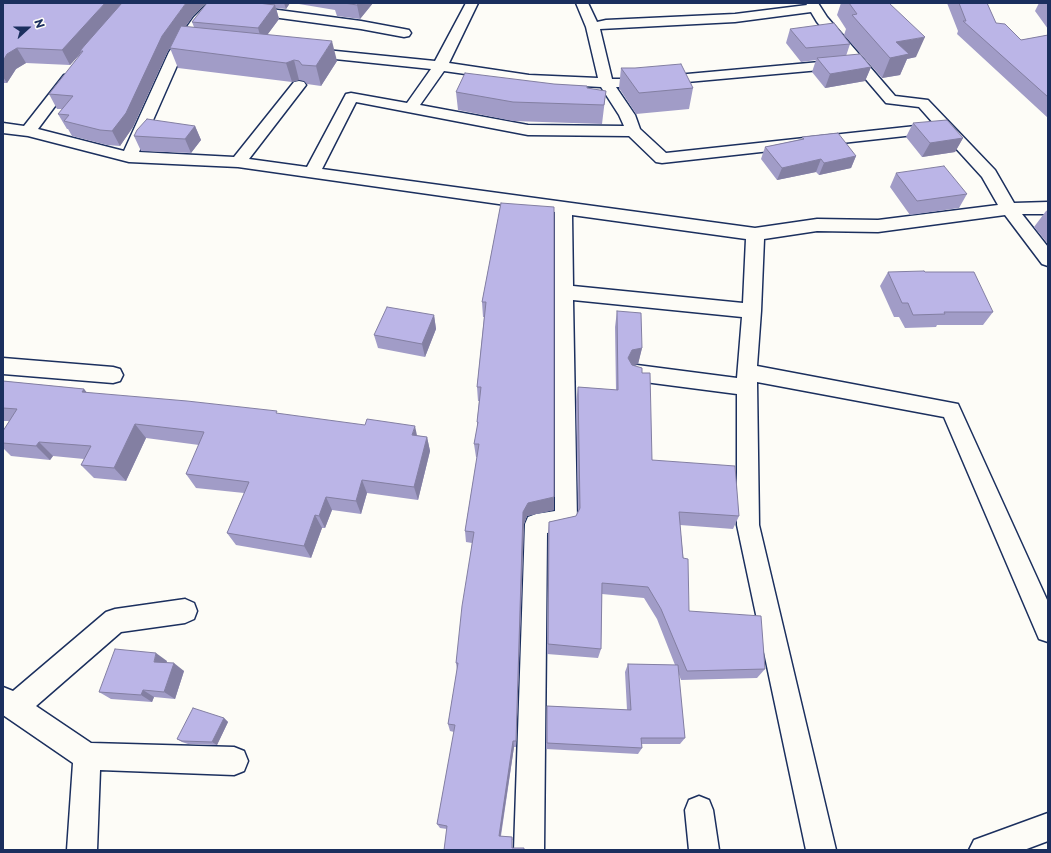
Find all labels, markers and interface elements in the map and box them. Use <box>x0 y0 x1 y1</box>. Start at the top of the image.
north arrow <box>8 8 48 48</box>
text: N <box>30 16 49 31</box>

